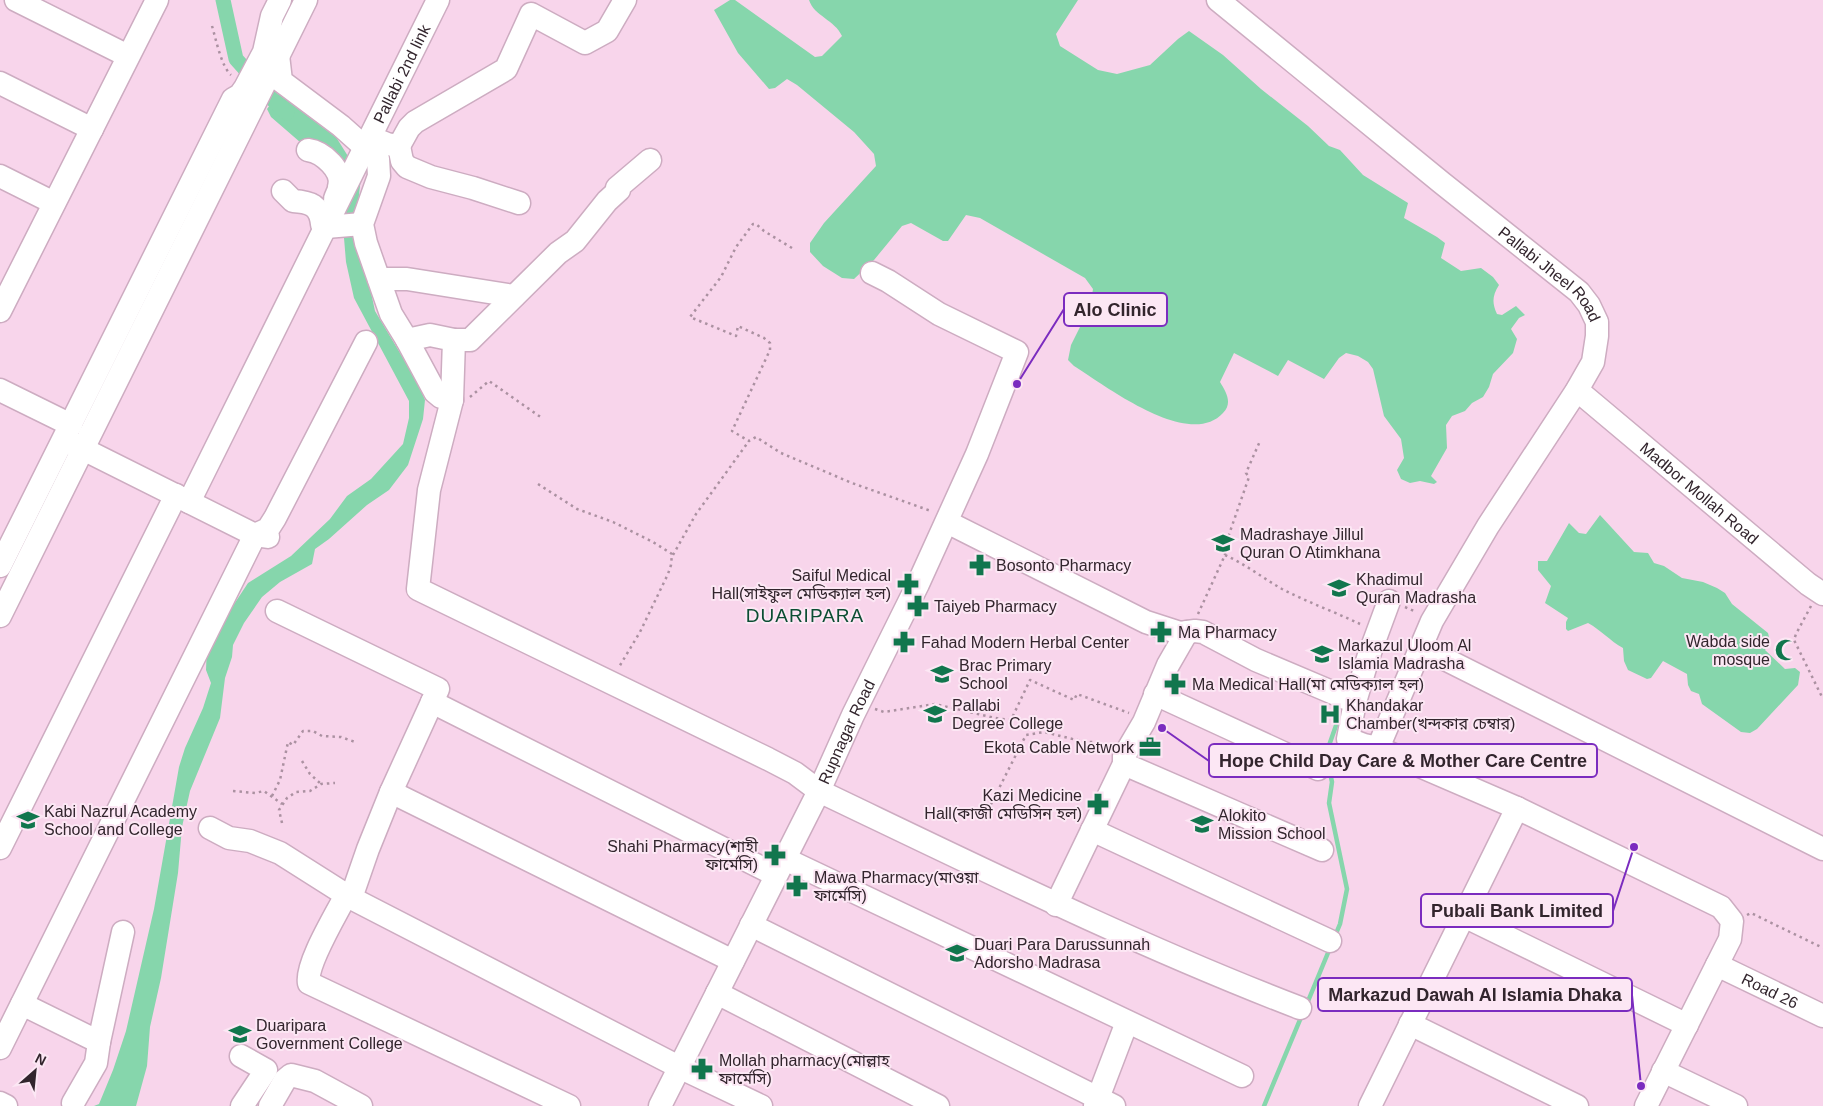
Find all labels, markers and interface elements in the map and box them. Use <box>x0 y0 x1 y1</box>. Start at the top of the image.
street label: Pallabi 2nd link <box>370 21 433 126</box>
street label: Pallabi Jheel Road <box>1495 223 1604 324</box>
callout: Alo Clinic <box>1064 293 1167 326</box>
text: Alo Clinic <box>1073 300 1157 320</box>
street label: Madbor Mollah Road <box>1637 439 1762 547</box>
place label: Madrashaye Jillul Quran O Atimkhana <box>1240 526 1381 561</box>
school or university icon: Madrashaye Jillul Quran O Atimkhana <box>1210 530 1236 556</box>
pharmacy icon: Bosonto Pharmacy <box>967 552 993 578</box>
place label: Bosonto Pharmacy <box>996 557 1131 574</box>
place label: Saiful Medical Hall(সাইফুল মেডিক্যাল হল) <box>711 567 891 603</box>
pharmacy icon: Saiful Medical Hall(সাইফুল মেডিক্যাল হল) <box>895 571 921 597</box>
place label: Khadimul Quran Madrasha <box>1356 571 1476 606</box>
school or university icon: Khadimul Quran Madrasha <box>1326 575 1352 601</box>
pharmacy icon: Taiyeb Pharmacy <box>905 593 931 619</box>
place label: Taiyeb Pharmacy <box>934 598 1057 615</box>
district label: DUARIPARA <box>746 605 864 626</box>
pharmacy icon: Ma Pharmacy <box>1148 619 1174 645</box>
place label: Ma Pharmacy <box>1178 624 1277 641</box>
pharmacy icon: Fahad Modern Herbal Center <box>891 629 917 655</box>
place label: Wabda side mosque <box>1686 633 1770 668</box>
place label: Fahad Modern Herbal Center <box>921 634 1130 651</box>
place label: Markazul Uloom Al Islamia Madrasha <box>1338 637 1471 672</box>
mosque icon: Wabda side mosque <box>1773 637 1799 663</box>
school or university icon: Markazul Uloom Al Islamia Madrasha <box>1309 641 1335 667</box>
place label: Brac Primary School <box>959 657 1051 692</box>
school or university icon: Brac Primary School <box>929 661 955 687</box>
pharmacy icon: Ma Medical Hall(মা মেডিক্যাল হল) <box>1162 671 1188 697</box>
place label: Ma Medical Hall(মা মেডিক্যাল হল) <box>1192 675 1424 693</box>
street label: Rupnagar Road <box>815 677 878 787</box>
place label: Pallabi Degree College <box>952 697 1063 732</box>
place label: Khandakar Chamber(খন্দকার চেম্বার) <box>1346 697 1515 732</box>
school or university icon: Pallabi Degree College <box>922 701 948 727</box>
hospital icon: Khandakar Chamber(খন্দকার চেম্বার) <box>1317 701 1343 727</box>
office icon: Ekota Cable Network <box>1137 734 1163 760</box>
place label: Ekota Cable Network <box>984 739 1135 756</box>
callout: Hope Child Day Care & Mother Care Centre <box>1209 744 1597 777</box>
text: Hope Child Day Care & Mother Care Centre <box>1219 751 1587 771</box>
place label: Kazi Medicine Hall(কাজী মেডিসিন হল) <box>924 787 1082 822</box>
pharmacy icon: Kazi Medicine Hall(কাজী মেডিসিন হল) <box>1085 791 1111 817</box>
place label: Kabi Nazrul Academy School and College <box>44 803 197 838</box>
school or university icon: Kabi Nazrul Academy School and College <box>15 807 41 833</box>
place label: Alokito Mission School <box>1218 807 1326 842</box>
school or university icon: Alokito Mission School <box>1189 811 1215 837</box>
place label: Shahi Pharmacy(শাহী ফার্মেসি) <box>607 837 759 873</box>
pharmacy icon: Shahi Pharmacy(শাহী ফার্মেসি) <box>762 842 788 868</box>
place label: Mawa Pharmacy(মাওয়া ফার্মেসি) <box>813 869 979 904</box>
pharmacy icon: Mawa Pharmacy(মাওয়া ফার্মেসি) <box>784 873 810 899</box>
callout: Pubali Bank Limited <box>1421 894 1613 927</box>
text: Pubali Bank Limited <box>1431 901 1603 921</box>
place label: Duari Para Darussunnah Adorsho Madrasa <box>974 936 1150 971</box>
school or university icon: Duari Para Darussunnah Adorsho Madrasa <box>944 940 970 966</box>
street label: Road 26 <box>1739 970 1801 1011</box>
callout: Markazud Dawah Al Islamia Dhaka <box>1318 978 1632 1011</box>
text: Markazud Dawah Al Islamia Dhaka <box>1328 985 1623 1005</box>
place label: Duaripara Government College <box>256 1017 403 1052</box>
school or university icon: Duaripara Government College <box>227 1021 253 1047</box>
north arrow <box>10 1046 60 1096</box>
text: N <box>33 1050 49 1069</box>
place label: Mollah pharmacy(মোল্লাহ ফার্মেসি) <box>718 1052 890 1087</box>
pharmacy icon: Mollah pharmacy(মোল্লাহ ফার্মেসি) <box>689 1056 715 1082</box>

